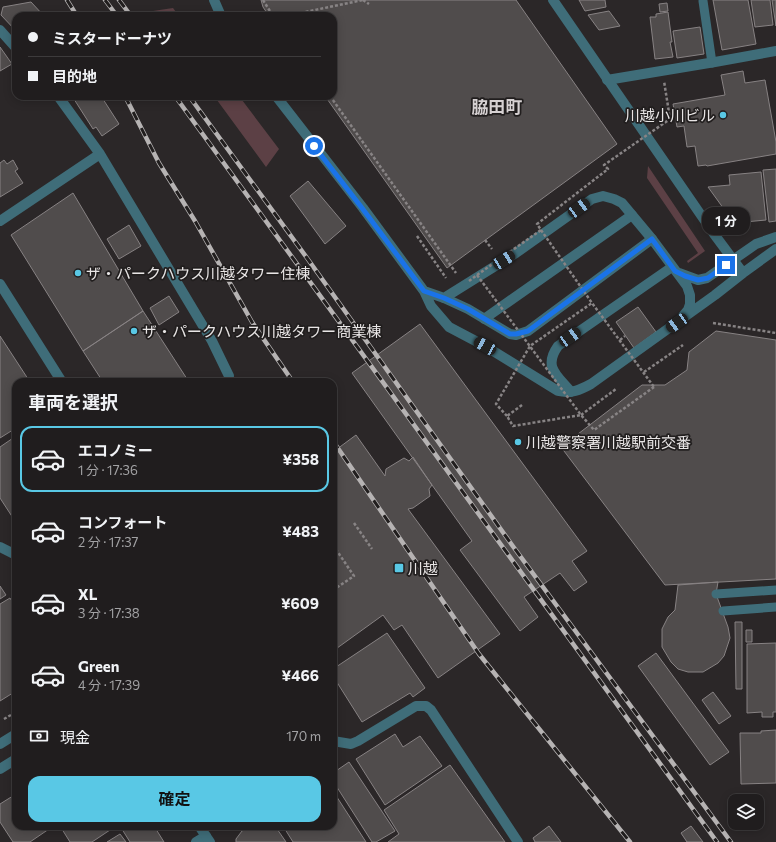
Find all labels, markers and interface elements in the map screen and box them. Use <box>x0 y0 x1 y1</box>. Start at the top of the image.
text: ミスタードーナツ <box>52 29 172 47</box>
text: 目的地 <box>52 67 97 85</box>
district label: 脇田町 <box>472 96 523 117</box>
place label: 川越小川ビル <box>625 106 715 124</box>
marker: 川越小川ビル <box>718 110 728 120</box>
route start <box>305 137 323 155</box>
car <box>566 196 592 220</box>
callout: 1 分 <box>702 207 750 235</box>
text: 1 分 <box>715 213 737 229</box>
car <box>491 249 517 271</box>
route end <box>717 256 735 274</box>
place label: ザ・パークハウス川越タワー住棟 <box>86 264 310 282</box>
marker: ザ・パークハウス川越タワー住棟 <box>73 268 83 278</box>
car <box>664 311 690 335</box>
place label: ザ・パークハウス川越タワー商業棟 <box>142 322 381 340</box>
car <box>557 325 583 349</box>
marker: ザ・パークハウス川越タワー商業棟 <box>129 326 139 336</box>
car <box>472 335 498 357</box>
text: 車両を選択 <box>28 391 118 413</box>
place label: 川越警察署川越駅前交番 <box>526 433 691 451</box>
marker: 川越警察署川越駅前交番 <box>513 437 523 447</box>
icon: car <box>30 441 66 477</box>
text: エコノミー <box>78 441 153 459</box>
text: ¥358 <box>283 450 319 468</box>
text: 1 分 · 17:36 <box>78 462 138 478</box>
icon: car <box>30 513 66 549</box>
text: コンフォート <box>78 513 168 531</box>
text: ¥483 <box>282 522 319 540</box>
text: 2 分 · 17:37 <box>78 534 138 550</box>
place label: 川越 <box>408 559 438 577</box>
marker: 川越 <box>393 562 405 574</box>
icon: car <box>30 585 66 621</box>
text: XL <box>78 585 97 603</box>
text: ¥609 <box>281 594 319 612</box>
text: 3 分 · 17:38 <box>78 605 140 621</box>
icon: car <box>30 657 66 693</box>
text: Green <box>78 657 119 675</box>
text: ¥466 <box>282 666 319 684</box>
text: 4 分 · 17:39 <box>78 677 140 693</box>
icon: cash <box>28 725 50 747</box>
text: 現金 <box>60 728 90 746</box>
text: 170 m <box>286 728 321 744</box>
button: 確定 <box>28 776 321 822</box>
map controls <box>728 794 764 830</box>
button: layers <box>728 794 764 830</box>

